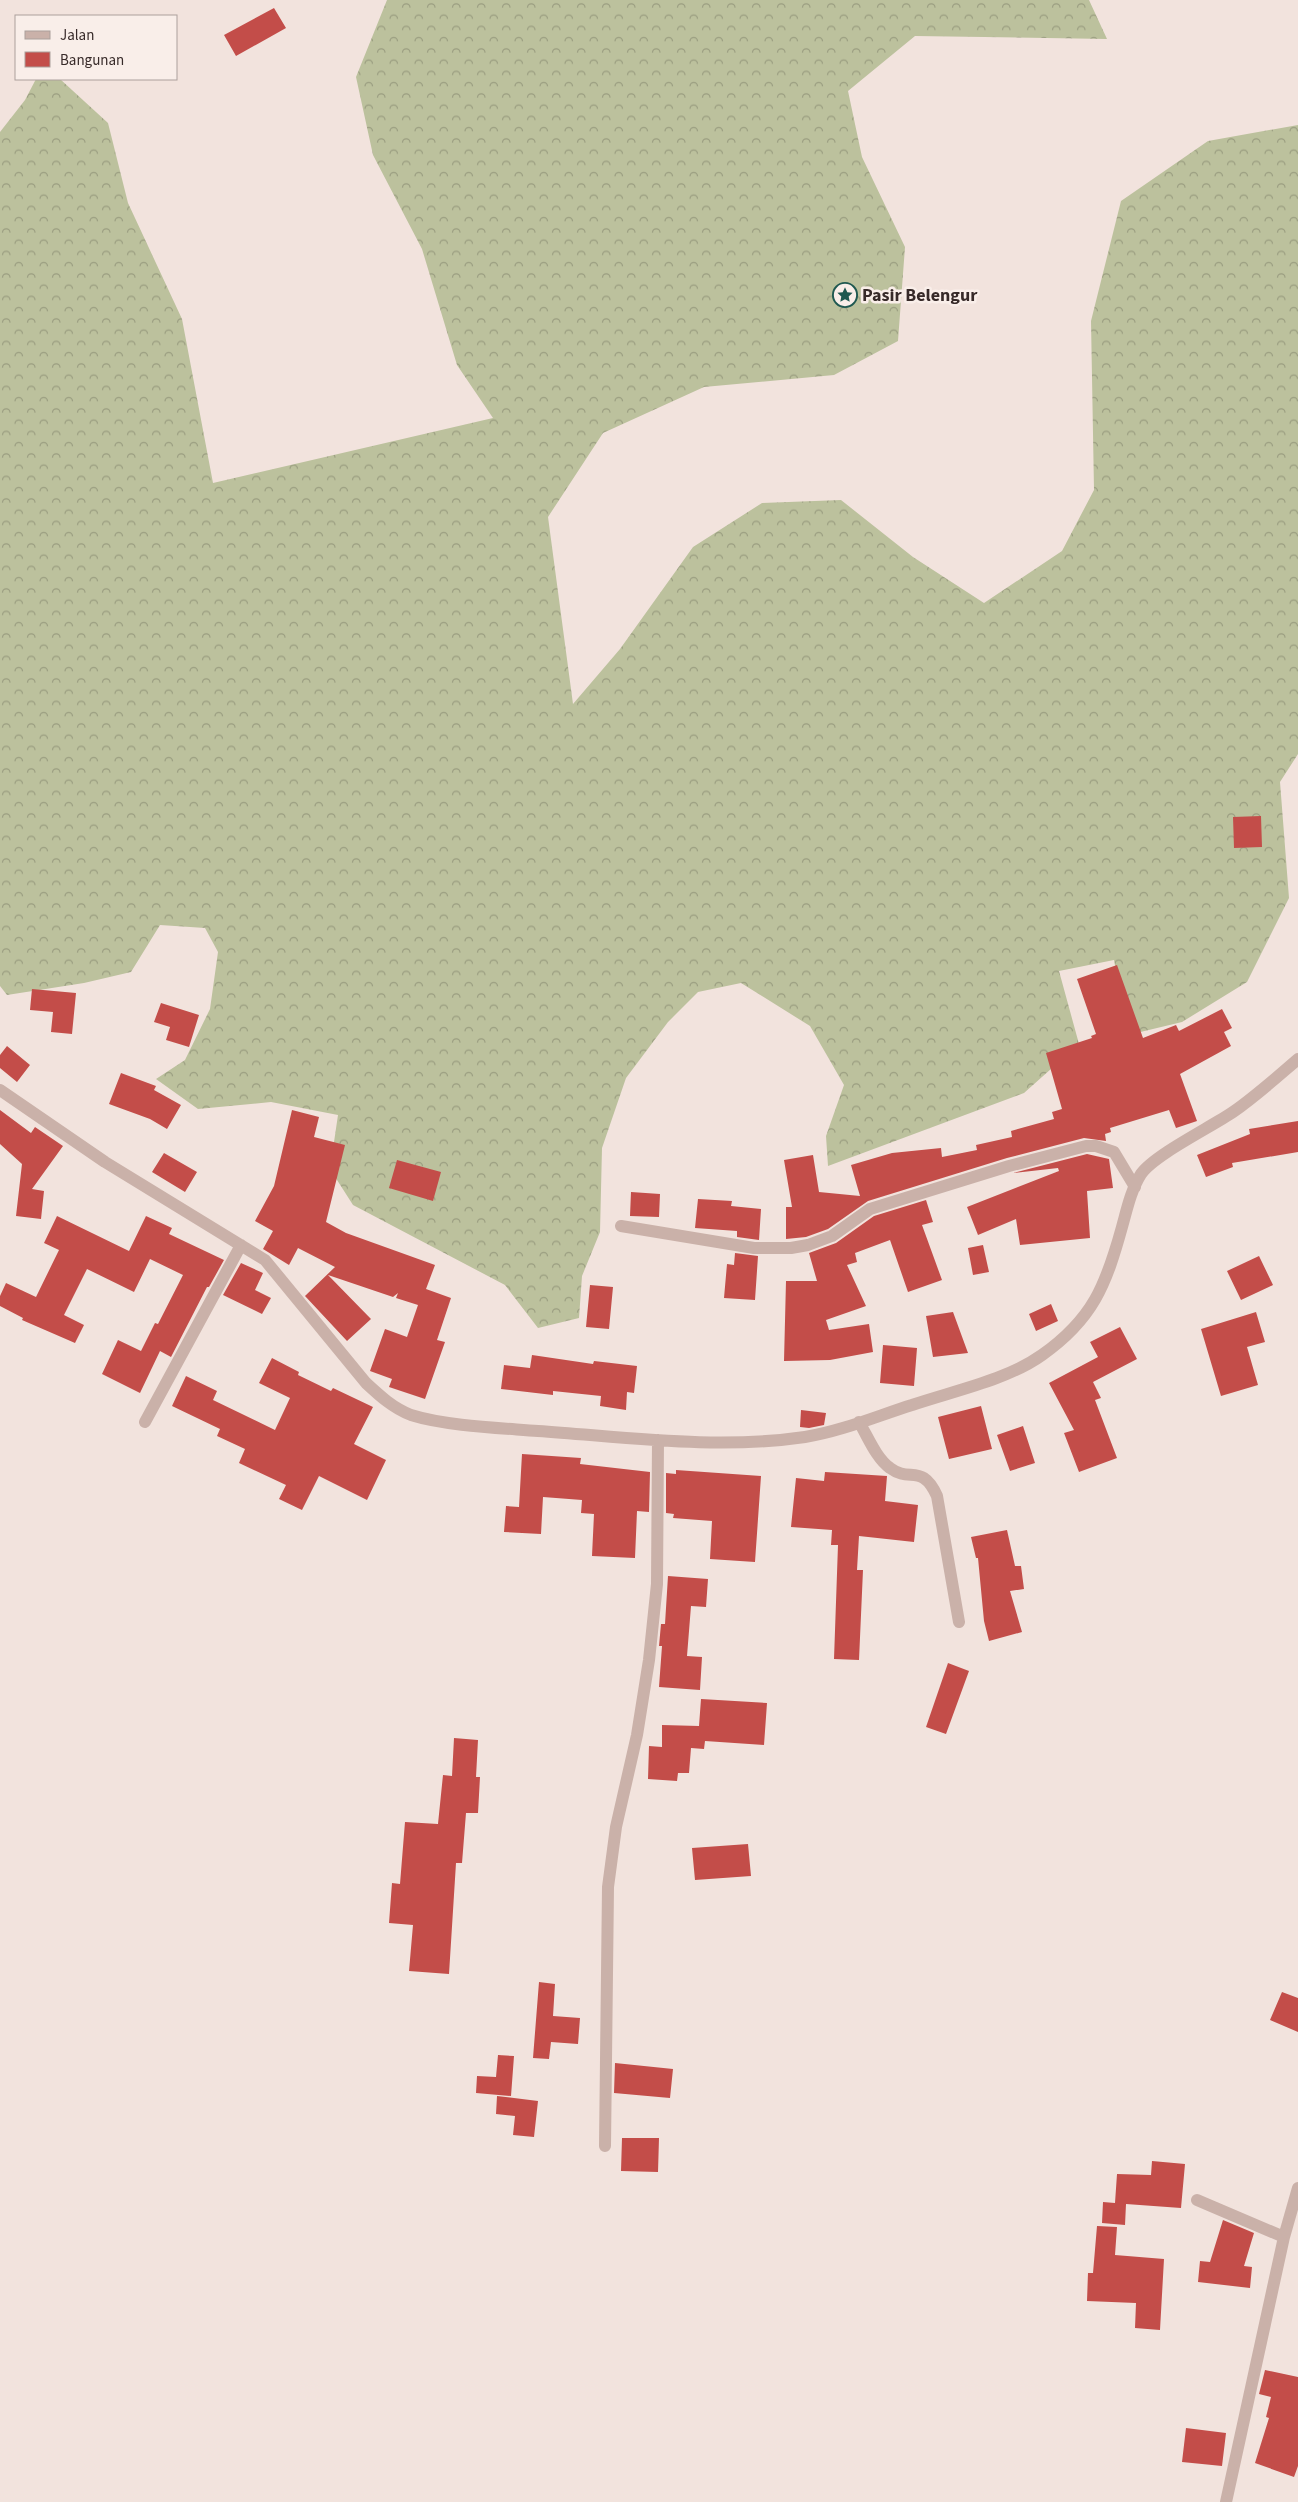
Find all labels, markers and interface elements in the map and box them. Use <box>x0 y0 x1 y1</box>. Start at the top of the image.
legend <box>15 15 178 80</box>
text: Jalan <box>60 25 94 46</box>
text: Bangunan <box>60 50 124 71</box>
place icon: Pasir Belengur <box>832 282 858 308</box>
place label: Pasir Belengur <box>862 283 978 308</box>

